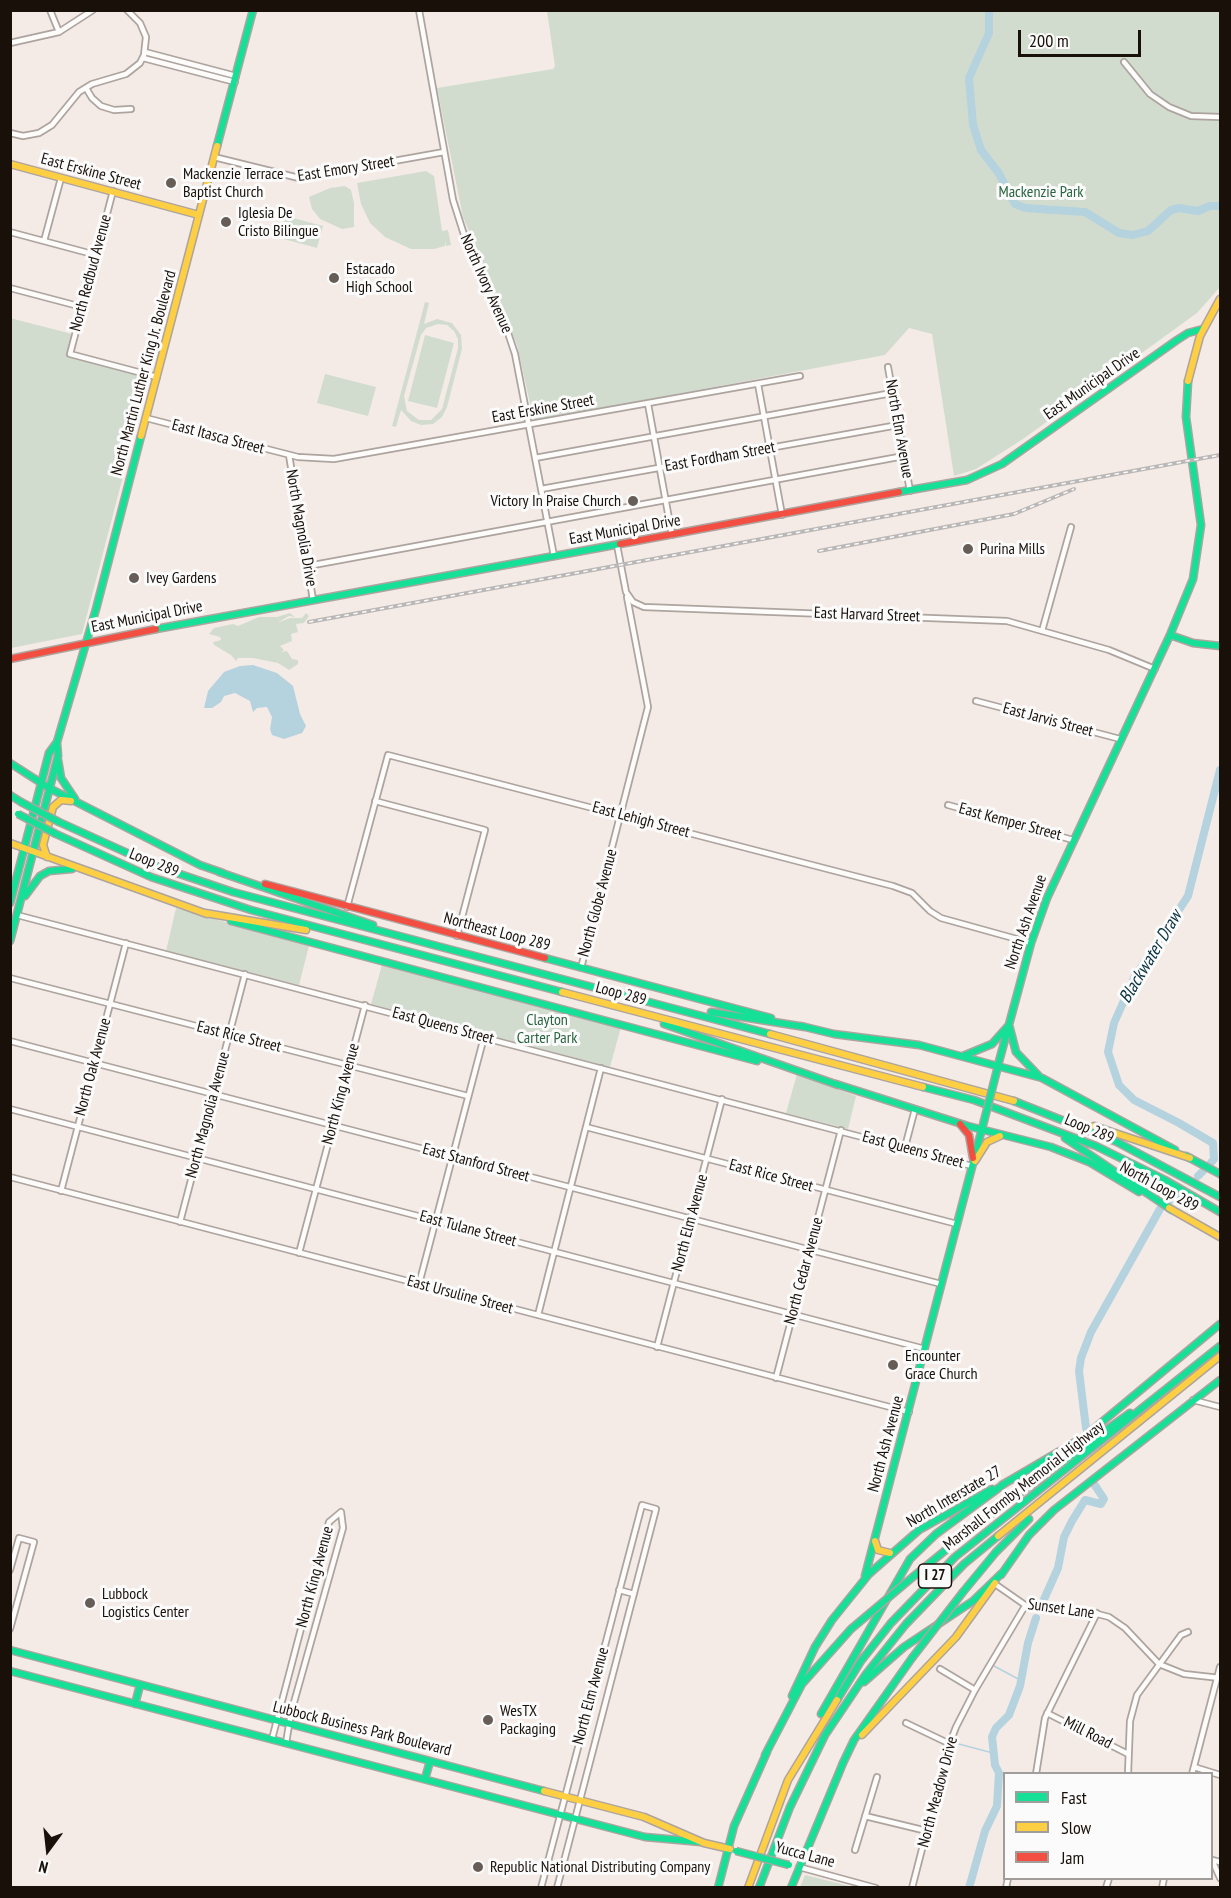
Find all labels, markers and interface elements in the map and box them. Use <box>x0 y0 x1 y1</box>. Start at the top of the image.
scale bar <box>1021 18 1144 56</box>
text: 200 m <box>1029 29 1069 52</box>
street label: East Erskine Street <box>39 149 143 195</box>
street label: East Emory Street <box>296 152 396 186</box>
place label: Mackenzie Terrace Baptist Church <box>183 164 284 202</box>
marker: Mackenzie Terrace Baptist Church <box>164 176 178 190</box>
park label: Mackenzie Park <box>999 182 1083 202</box>
place label: Iglesia De Cristo Bilingue <box>238 203 319 241</box>
street label: North Redbud Avenue <box>66 212 116 334</box>
marker: Iglesia De Cristo Bilingue <box>219 215 233 229</box>
street label: North Ivory Avenue <box>456 232 516 336</box>
place label: Estacado High School <box>346 259 413 297</box>
street label: North Martin Luther King Jr. Boulevard <box>107 268 181 478</box>
marker: Estacado High School <box>327 271 341 285</box>
street label: East Municipal Drive <box>1040 344 1144 424</box>
street label: North Elm Avenue <box>881 378 917 480</box>
street label: East Erskine Street <box>491 391 595 427</box>
street label: East Itasca Street <box>170 415 266 459</box>
street label: East Fordham Street <box>663 438 777 476</box>
street label: North Magnolia Drive <box>281 468 321 588</box>
place label: Victory In Praise Church <box>490 491 621 511</box>
marker: Victory In Praise Church <box>626 494 640 508</box>
street label: East Municipal Drive <box>568 511 682 549</box>
place label: Purina Mills <box>980 539 1045 559</box>
marker: Purina Mills <box>961 542 975 556</box>
place label: Ivey Gardens <box>146 568 216 588</box>
marker: Ivey Gardens <box>127 571 141 585</box>
street label: East Municipal Drive <box>90 597 204 637</box>
street label: East Harvard Street <box>814 604 920 626</box>
street label: East Jarvis Street <box>1001 699 1095 741</box>
street label: East Lehigh Street <box>590 798 692 842</box>
street label: East Kemper Street <box>957 799 1063 845</box>
street label: Loop 289 <box>126 844 182 882</box>
street label: North Globe Avenue <box>574 847 622 959</box>
street label: North Ash Avenue <box>1001 872 1051 972</box>
water label: Blackwater Draw <box>1115 907 1187 1007</box>
street label: Northeast Loop 289 <box>442 909 552 955</box>
street label: Loop 289 <box>594 978 648 1010</box>
street label: East Queens Street <box>390 1003 496 1049</box>
park label: Clayton Carter Park <box>517 1010 577 1048</box>
street label: North Oak Avenue <box>71 1016 115 1118</box>
street label: East Rice Street <box>195 1017 283 1057</box>
street label: North King Avenue <box>318 1041 364 1147</box>
street label: North Magnolia Avenue <box>182 1050 234 1180</box>
street label: Loop 289 <box>1061 1110 1117 1148</box>
street label: East Queens Street <box>860 1127 966 1173</box>
street label: East Stanford Street <box>420 1140 532 1186</box>
street label: East Rice Street <box>727 1156 815 1196</box>
street label: North Loop 289 <box>1116 1158 1202 1216</box>
street label: North Elm Avenue <box>668 1172 712 1274</box>
street label: East Tulane Street <box>417 1207 519 1251</box>
street label: North Cedar Avenue <box>780 1215 828 1327</box>
street label: East Ursuline Street <box>405 1272 515 1318</box>
place label: Encounter Grace Church <box>905 1346 978 1384</box>
marker: Encounter Grace Church <box>886 1358 900 1372</box>
street label: North Ash Avenue <box>864 1394 908 1494</box>
street label: Marshall Formby Memorial Highway <box>940 1417 1108 1555</box>
street label: North Interstate 27 <box>903 1462 1005 1532</box>
street label: North King Avenue <box>292 1524 338 1630</box>
road number: I 27 <box>918 1564 952 1588</box>
place label: Lubbock Logistics Center <box>102 1584 189 1622</box>
street label: Sunset Lane <box>1026 1595 1096 1623</box>
marker: Lubbock Logistics Center <box>83 1596 97 1610</box>
street label: North Elm Avenue <box>569 1645 613 1747</box>
street label: Lubbock Business Park Boulevard <box>271 1698 453 1760</box>
place label: WesTX Packaging <box>500 1701 556 1739</box>
marker: WesTX Packaging <box>481 1713 495 1727</box>
street label: Mill Road <box>1061 1713 1115 1753</box>
street label: North Meadow Drive <box>914 1734 962 1850</box>
legend <box>1003 1772 1213 1880</box>
text: Fast <box>1061 1786 1087 1809</box>
text: Slow <box>1061 1816 1091 1839</box>
north arrow <box>18 1820 78 1880</box>
street label: Yucca Lane <box>773 1838 837 1872</box>
text: Jam <box>1061 1846 1084 1869</box>
text: N <box>37 1857 50 1878</box>
place label: Republic National Distributing Company <box>490 1857 710 1877</box>
marker: Republic National Distributing Company <box>471 1860 485 1874</box>

